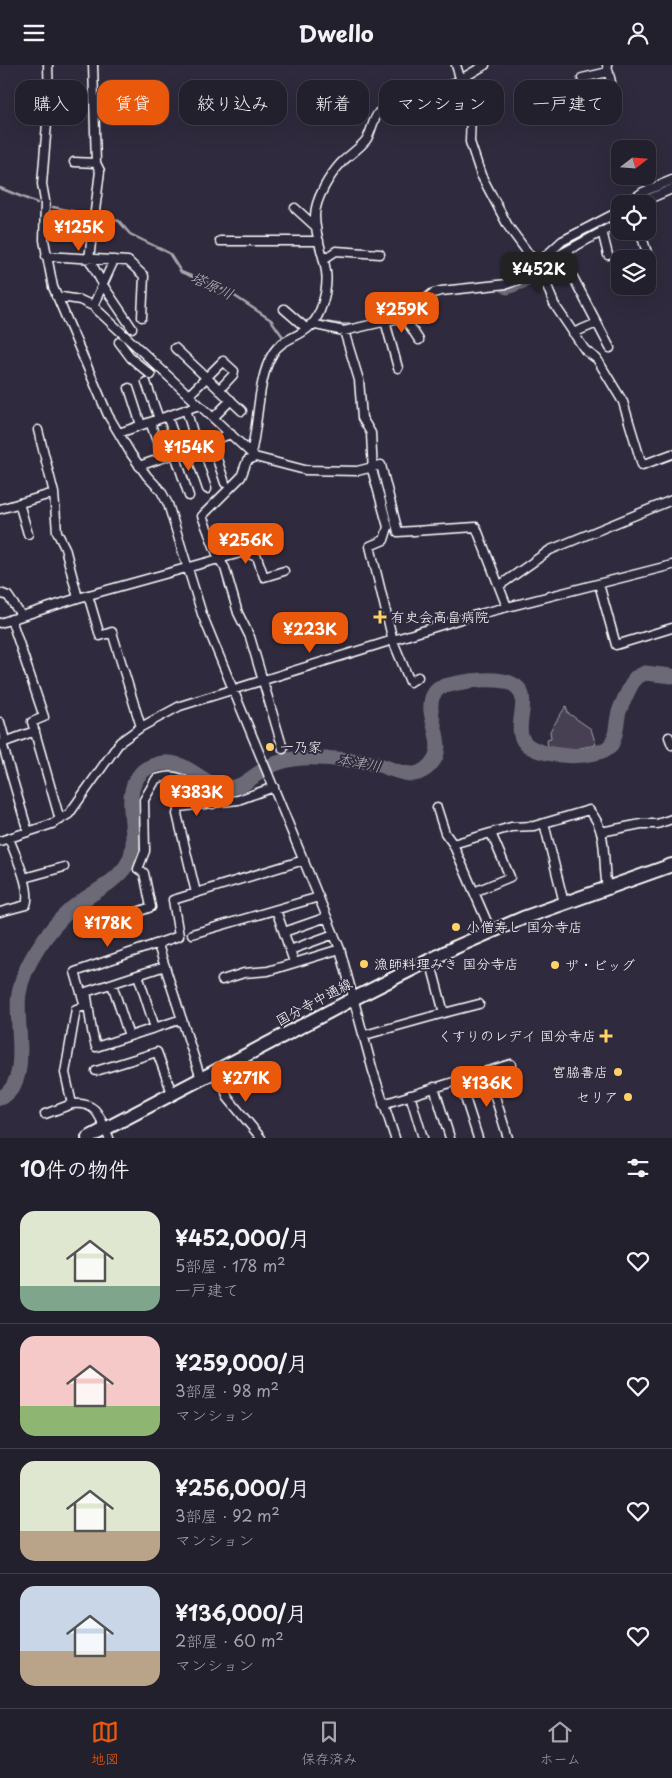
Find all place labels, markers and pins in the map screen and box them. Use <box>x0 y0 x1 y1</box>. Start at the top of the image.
pin: ¥125K <box>44 209 114 252</box>
pin: ¥452K <box>504 251 574 294</box>
pin: ¥259K <box>367 291 437 334</box>
pin: ¥154K <box>154 429 224 472</box>
pin: ¥256K <box>211 523 281 565</box>
place label: 有史会高畠病院 <box>391 606 489 627</box>
marker: 有史会高畠病院 <box>373 610 387 624</box>
pin: ¥223K <box>275 611 345 654</box>
place label: 一乃家 <box>280 736 322 757</box>
marker: 一乃家 <box>264 741 276 753</box>
pin: ¥383K <box>162 775 232 817</box>
pin: ¥178K <box>73 905 143 948</box>
place label: 小僧寿し 国分寺店 <box>466 916 583 937</box>
marker: 小僧寿し 国分寺店 <box>450 921 462 933</box>
place label: 漁師料理みき 国分寺店 <box>374 953 519 974</box>
place label: ザ・ビッグ <box>565 954 635 975</box>
marker: 漁師料理みき 国分寺店 <box>358 958 370 970</box>
marker: ザ・ビッグ <box>549 959 561 971</box>
place label: くすりのレデイ 国分寺店 <box>438 1025 596 1046</box>
marker: くすりのレデイ 国分寺店 <box>600 1030 612 1042</box>
pin: ¥271K <box>211 1061 281 1103</box>
place label: 宮脇書店 <box>552 1061 608 1082</box>
pin: ¥136K <box>452 1065 522 1108</box>
marker: 宮脇書店 <box>612 1066 624 1078</box>
place label: セリア <box>576 1086 618 1107</box>
marker: セリア <box>622 1091 634 1103</box>

